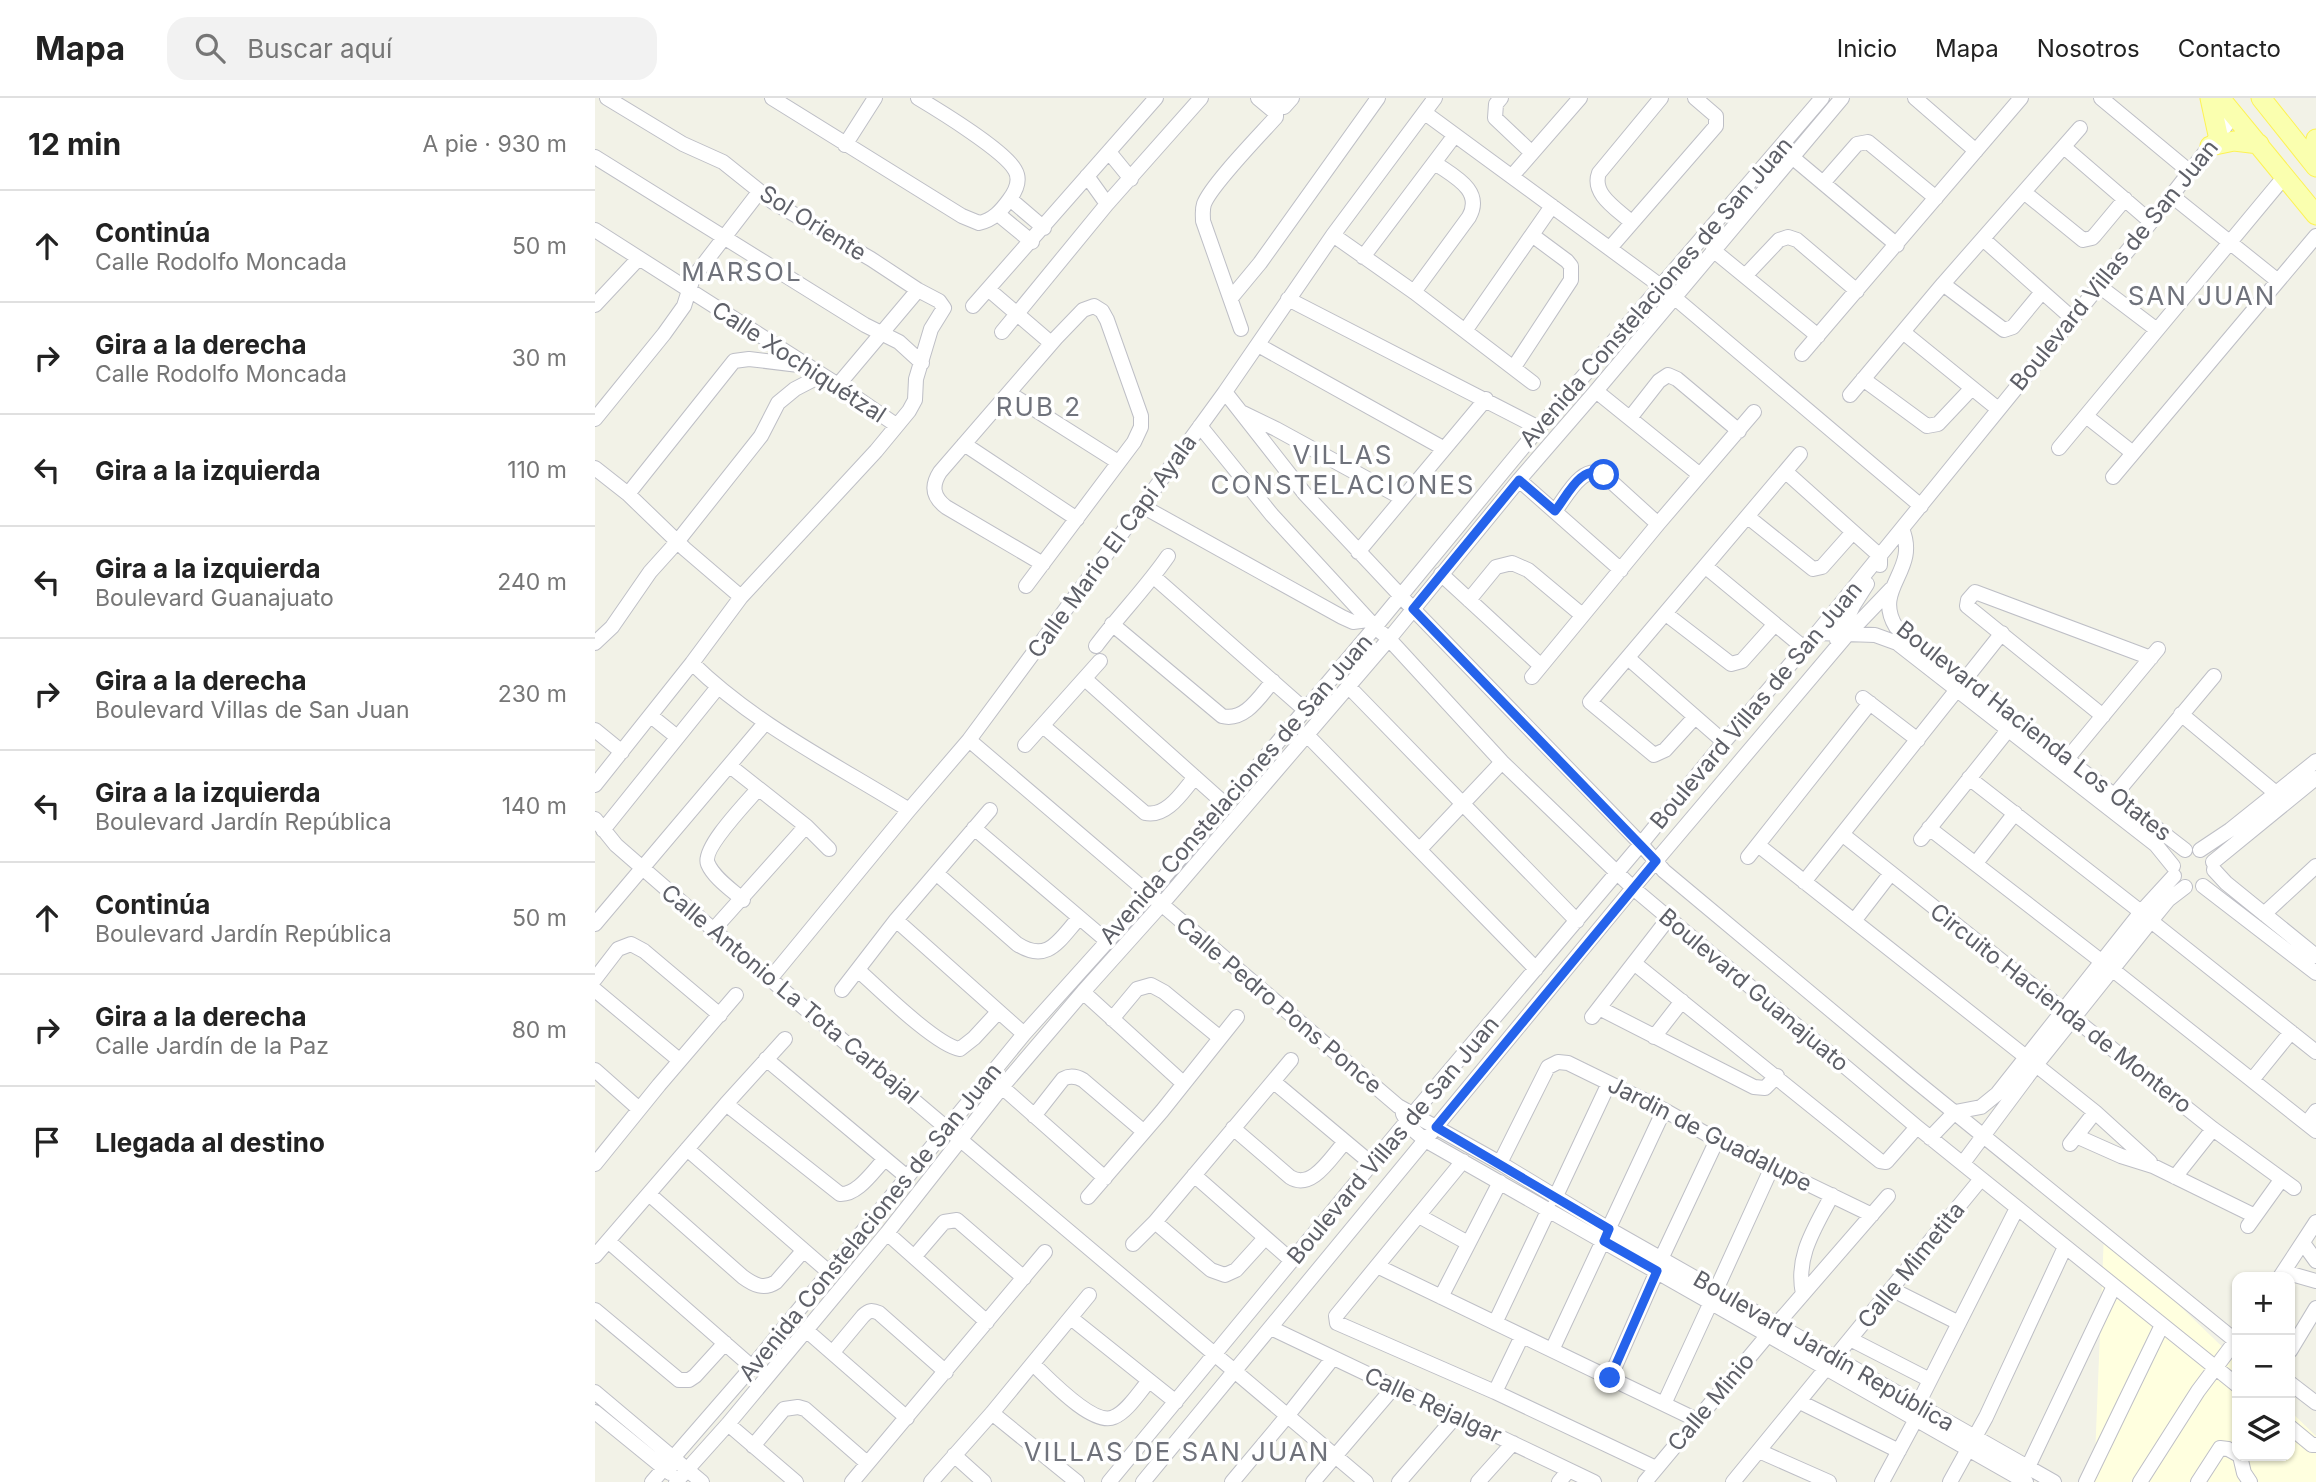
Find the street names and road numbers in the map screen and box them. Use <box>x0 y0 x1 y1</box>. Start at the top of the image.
street label: Avenida Constelaciones de San Juan <box>1514 131 1798 453</box>
street label: Boulevard Villas de San Juan <box>2004 134 2224 396</box>
street label: Sol Oriente <box>754 179 872 267</box>
street label: Calle Xochiquétzal <box>707 295 891 429</box>
street label: Calle Mario El Capi Ayala <box>1021 429 1203 663</box>
street label: Boulevard Villas de San Juan <box>1644 576 1868 834</box>
street label: Boulevard Hacienda Los Otates <box>1891 615 2177 847</box>
street label: Avenida Constelaciones de San Juan <box>1094 628 1378 950</box>
street label: Calle Antonio La Tota Carbajal <box>656 878 924 1110</box>
street label: Circuito Hacienda de Montero <box>1924 897 2198 1119</box>
street label: Boulevard Guanajuato <box>1654 902 1854 1078</box>
street label: Calle Pedro Pons Ponce <box>1170 911 1388 1099</box>
street label: Boulevard Villas de San Juan <box>1281 1011 1505 1269</box>
street label: Avenida Constelaciones de San Juan <box>733 1057 1007 1387</box>
street label: Jardin de Guadalupe <box>1603 1070 1817 1198</box>
street label: Calle Mimetita <box>1852 1196 1970 1334</box>
street label: Boulevard Jardín República <box>1689 1265 1959 1437</box>
street label: Calle Minio <box>1662 1347 1760 1457</box>
street label: Calle Rejalgar <box>1360 1361 1506 1449</box>

